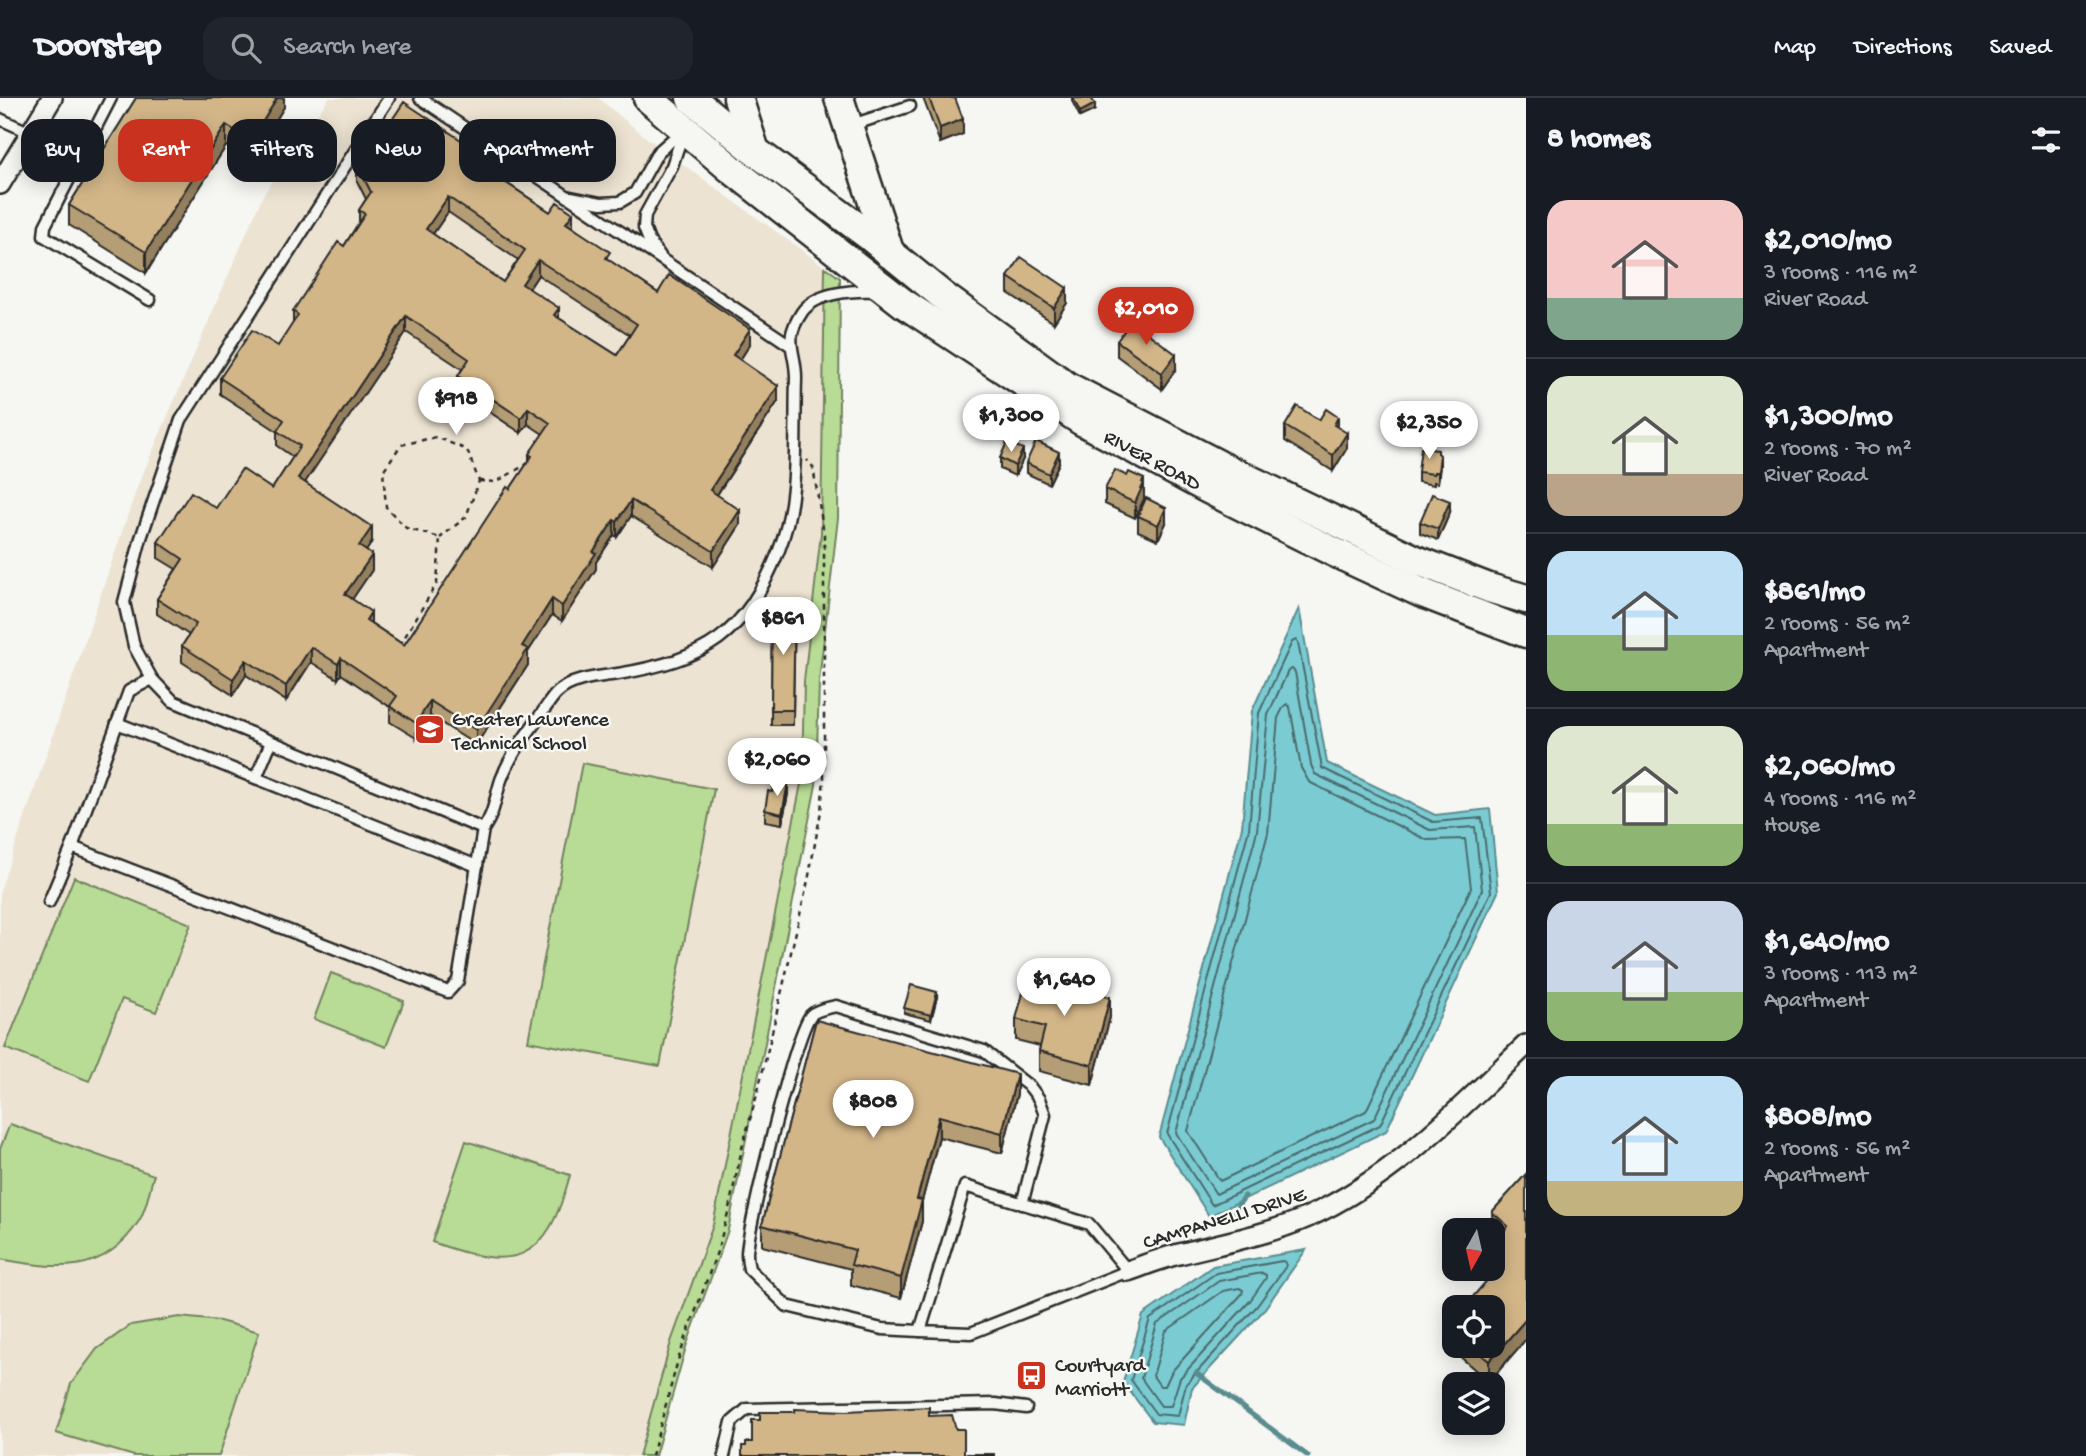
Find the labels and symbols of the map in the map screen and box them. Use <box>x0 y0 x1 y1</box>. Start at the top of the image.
pin: $2,010 <box>1089 288 1203 347</box>
pin: $918 <box>415 378 497 437</box>
pin: $1,300 <box>954 394 1068 454</box>
pin: $2,350 <box>1372 402 1486 461</box>
street label: RIVER ROAD <box>1098 426 1205 498</box>
pin: $861 <box>742 598 824 657</box>
place label: Greater Lawrence Technical School <box>451 709 610 758</box>
school or university icon: Greater Lawrence Technical School <box>412 713 446 747</box>
pin: $2,060 <box>720 738 834 798</box>
pin: $1,640 <box>1007 958 1121 1018</box>
pin: $808 <box>832 1080 914 1140</box>
street label: CAMPANELLI DRIVE <box>1141 1183 1310 1257</box>
north arrow <box>1442 1218 1505 1281</box>
place label: Courtyard Marriott <box>1055 1355 1147 1404</box>
bus stop icon: Courtyard Marriott <box>1015 1359 1049 1393</box>

